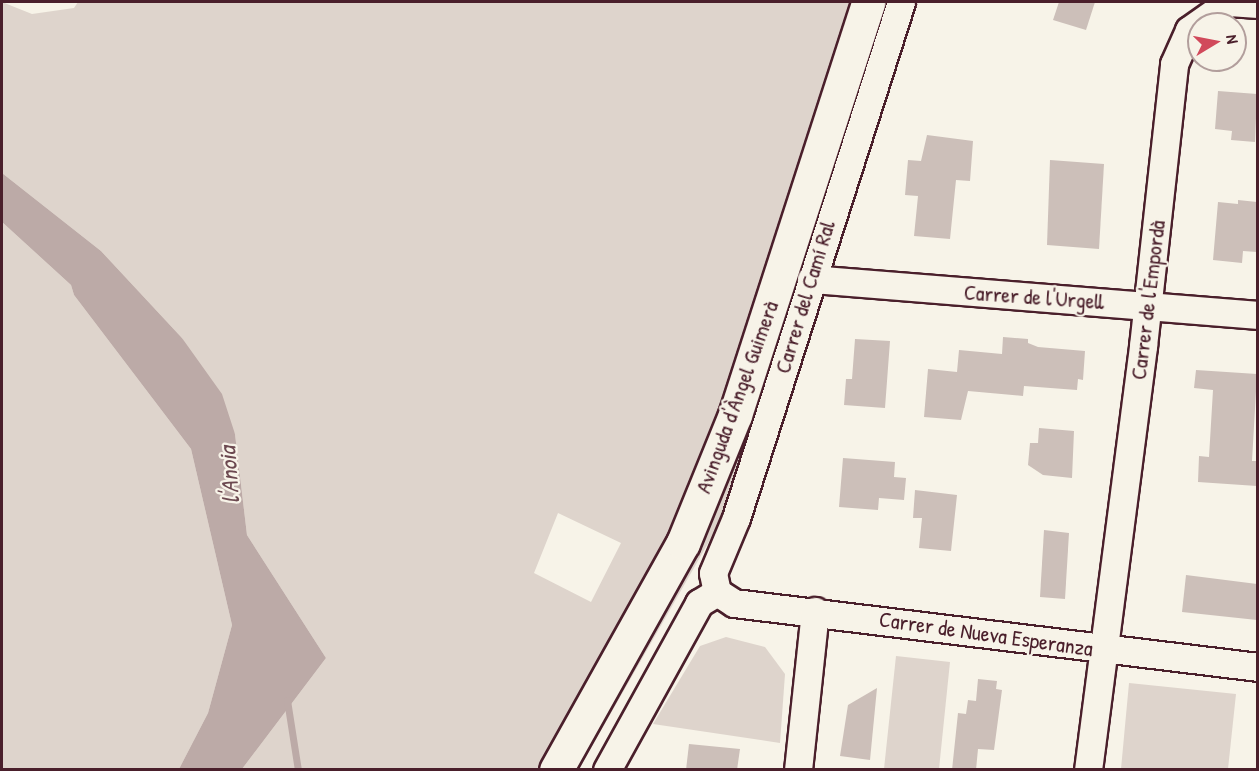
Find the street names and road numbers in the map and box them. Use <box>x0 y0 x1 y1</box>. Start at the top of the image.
street label: Carrer del Camí Ral <box>769 217 841 377</box>
street label: Carrer de l'Empordà <box>1125 219 1171 381</box>
street label: Carrer de l'Urgell <box>963 279 1105 315</box>
street label: Avinguda d'Àngel Guimerà <box>690 297 784 497</box>
street label: Carrer de Nueva Esperanza <box>877 606 1095 662</box>

